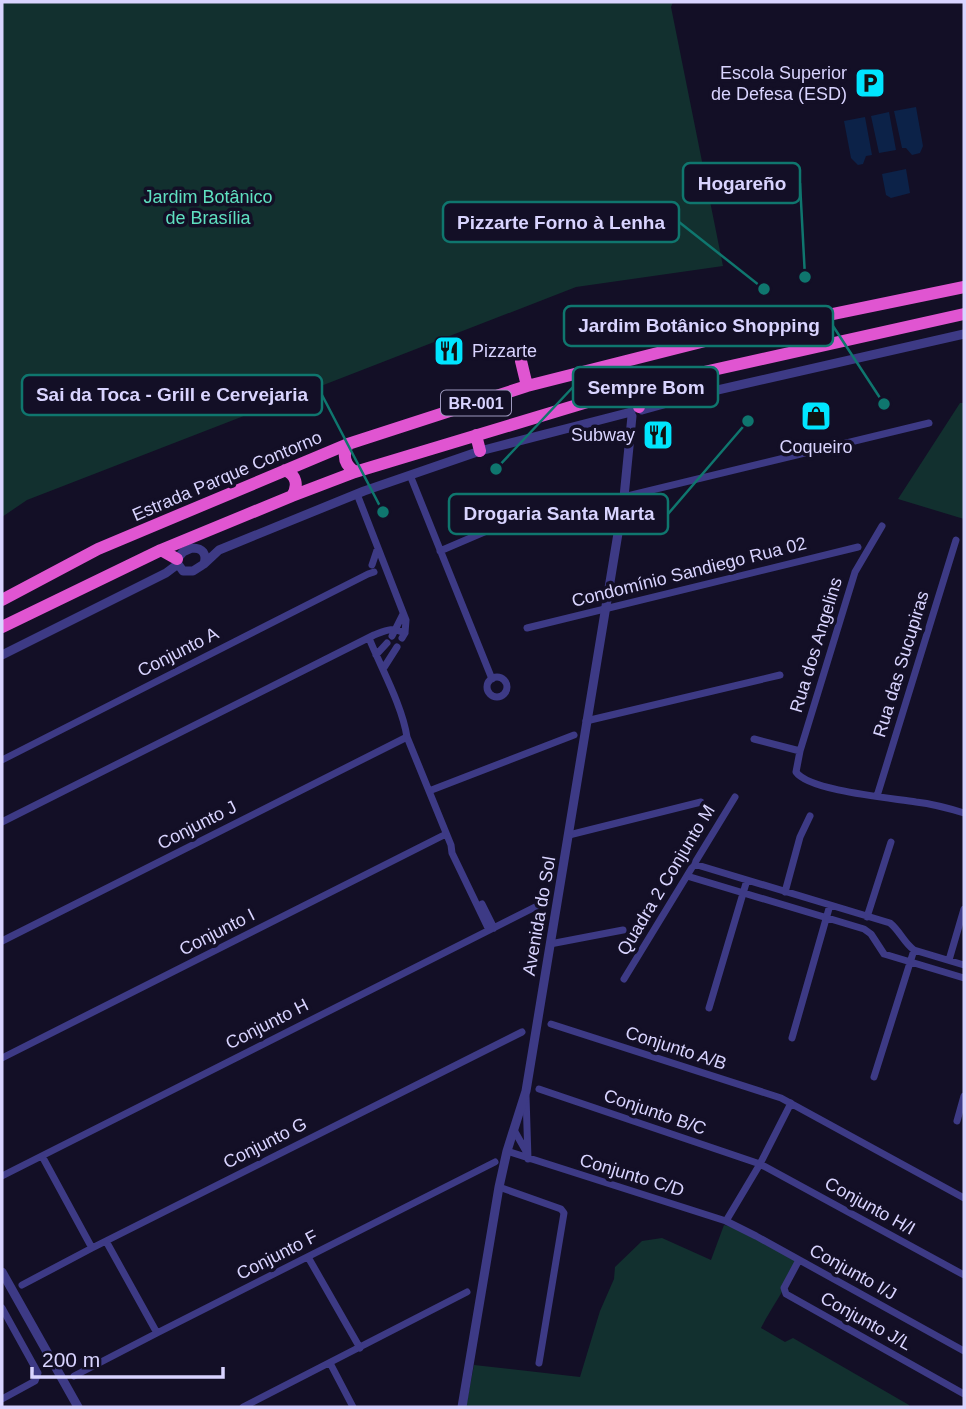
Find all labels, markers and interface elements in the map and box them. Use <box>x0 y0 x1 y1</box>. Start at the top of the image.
place label: Escola Superior de Defesa (ESD) <box>711 63 847 104</box>
parking icon: Escola Superior de Defesa (ESD) <box>853 66 887 100</box>
callout: Hogareño <box>683 163 800 203</box>
text: Hogareño <box>698 173 786 194</box>
park label: Jardim Botânico de Brasília <box>143 187 273 228</box>
callout: Pizzarte Forno à Lenha <box>443 202 679 242</box>
text: Pizzarte Forno à Lenha <box>457 212 665 233</box>
callout: Jardim Botânico Shopping <box>564 306 833 346</box>
text: Jardim Botânico Shopping <box>578 315 820 336</box>
restaurant icon: Pizzarte <box>432 334 466 368</box>
place label: Pizzarte <box>472 341 537 361</box>
callout: Sempre Bom <box>573 367 718 407</box>
callout: Sai da Toca - Grill e Cervejaria <box>22 375 322 415</box>
text: Sempre Bom <box>587 377 705 398</box>
text: Sai da Toca - Grill e Cervejaria <box>36 384 308 405</box>
road number: BR-001 <box>441 390 511 416</box>
shop icon: Coqueiro <box>799 399 833 433</box>
restaurant icon: Subway <box>641 418 675 452</box>
place label: Subway <box>571 425 635 445</box>
street label: Estrada Parque Contorno <box>129 427 325 525</box>
place label: Coqueiro <box>779 437 853 457</box>
callout: Drogaria Santa Marta <box>449 494 668 534</box>
text: Drogaria Santa Marta <box>463 503 655 524</box>
street label: Condomínio Sandiego Rua 02 <box>570 533 808 611</box>
street label: Rua dos Angelins <box>786 575 846 715</box>
street label: Rua das Sucupiras <box>869 588 933 740</box>
street label: Conjunto A <box>134 623 222 681</box>
street label: Conjunto J <box>154 797 240 853</box>
street label: Quadra 2 Conjunto M <box>613 801 719 959</box>
street label: Avenida do Sol <box>519 855 559 977</box>
street label: Conjunto I <box>176 904 258 960</box>
street label: Conjunto H <box>222 995 312 1053</box>
street label: Conjunto A/B <box>623 1022 729 1074</box>
street label: Conjunto B/C <box>601 1085 709 1139</box>
street label: Conjunto G <box>220 1113 310 1173</box>
street label: Conjunto C/D <box>577 1150 687 1200</box>
street label: Conjunto H/I <box>821 1173 919 1239</box>
street label: Conjunto F <box>233 1226 321 1284</box>
street label: Conjunto I/J <box>806 1240 900 1304</box>
street label: Conjunto J/L <box>817 1288 915 1354</box>
scale bar <box>32 1336 222 1380</box>
text: 200 m <box>42 1348 100 1371</box>

